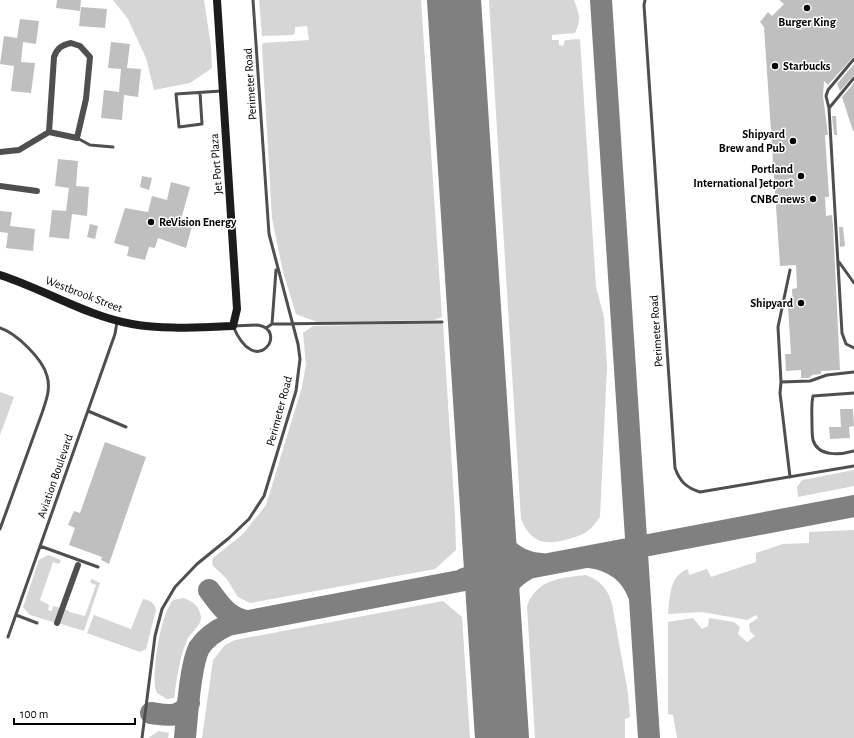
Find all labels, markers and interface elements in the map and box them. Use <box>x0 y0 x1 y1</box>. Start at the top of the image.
marker: Burger King <box>802 3 812 13</box>
place label: Burger King <box>778 16 837 28</box>
street label: Perimeter Road <box>241 48 259 120</box>
place label: Starbucks <box>783 60 831 72</box>
marker: Starbucks <box>770 61 780 71</box>
place label: Shipyard Brew and Pub <box>719 128 786 154</box>
street label: Jet Port Plaza <box>208 133 224 195</box>
marker: Shipyard Brew and Pub <box>788 136 798 146</box>
place label: Portland International Jetport <box>693 163 794 189</box>
marker: Portland International Jetport <box>796 171 806 181</box>
place label: CNBC news <box>750 193 805 205</box>
marker: CNBC news <box>808 194 818 204</box>
place label: ReVision Energy <box>159 216 237 229</box>
marker: ReVision Energy <box>146 217 156 227</box>
street label: Westbrook Street <box>44 274 124 314</box>
street label: Perimeter Road <box>647 295 665 367</box>
place label: Shipyard <box>750 297 794 310</box>
marker: Shipyard <box>796 298 806 308</box>
street label: Perimeter Road <box>264 375 294 447</box>
street label: Aviation Boulevard <box>35 432 75 520</box>
scale bar <box>14 700 135 726</box>
text: 100 m <box>20 708 48 720</box>

